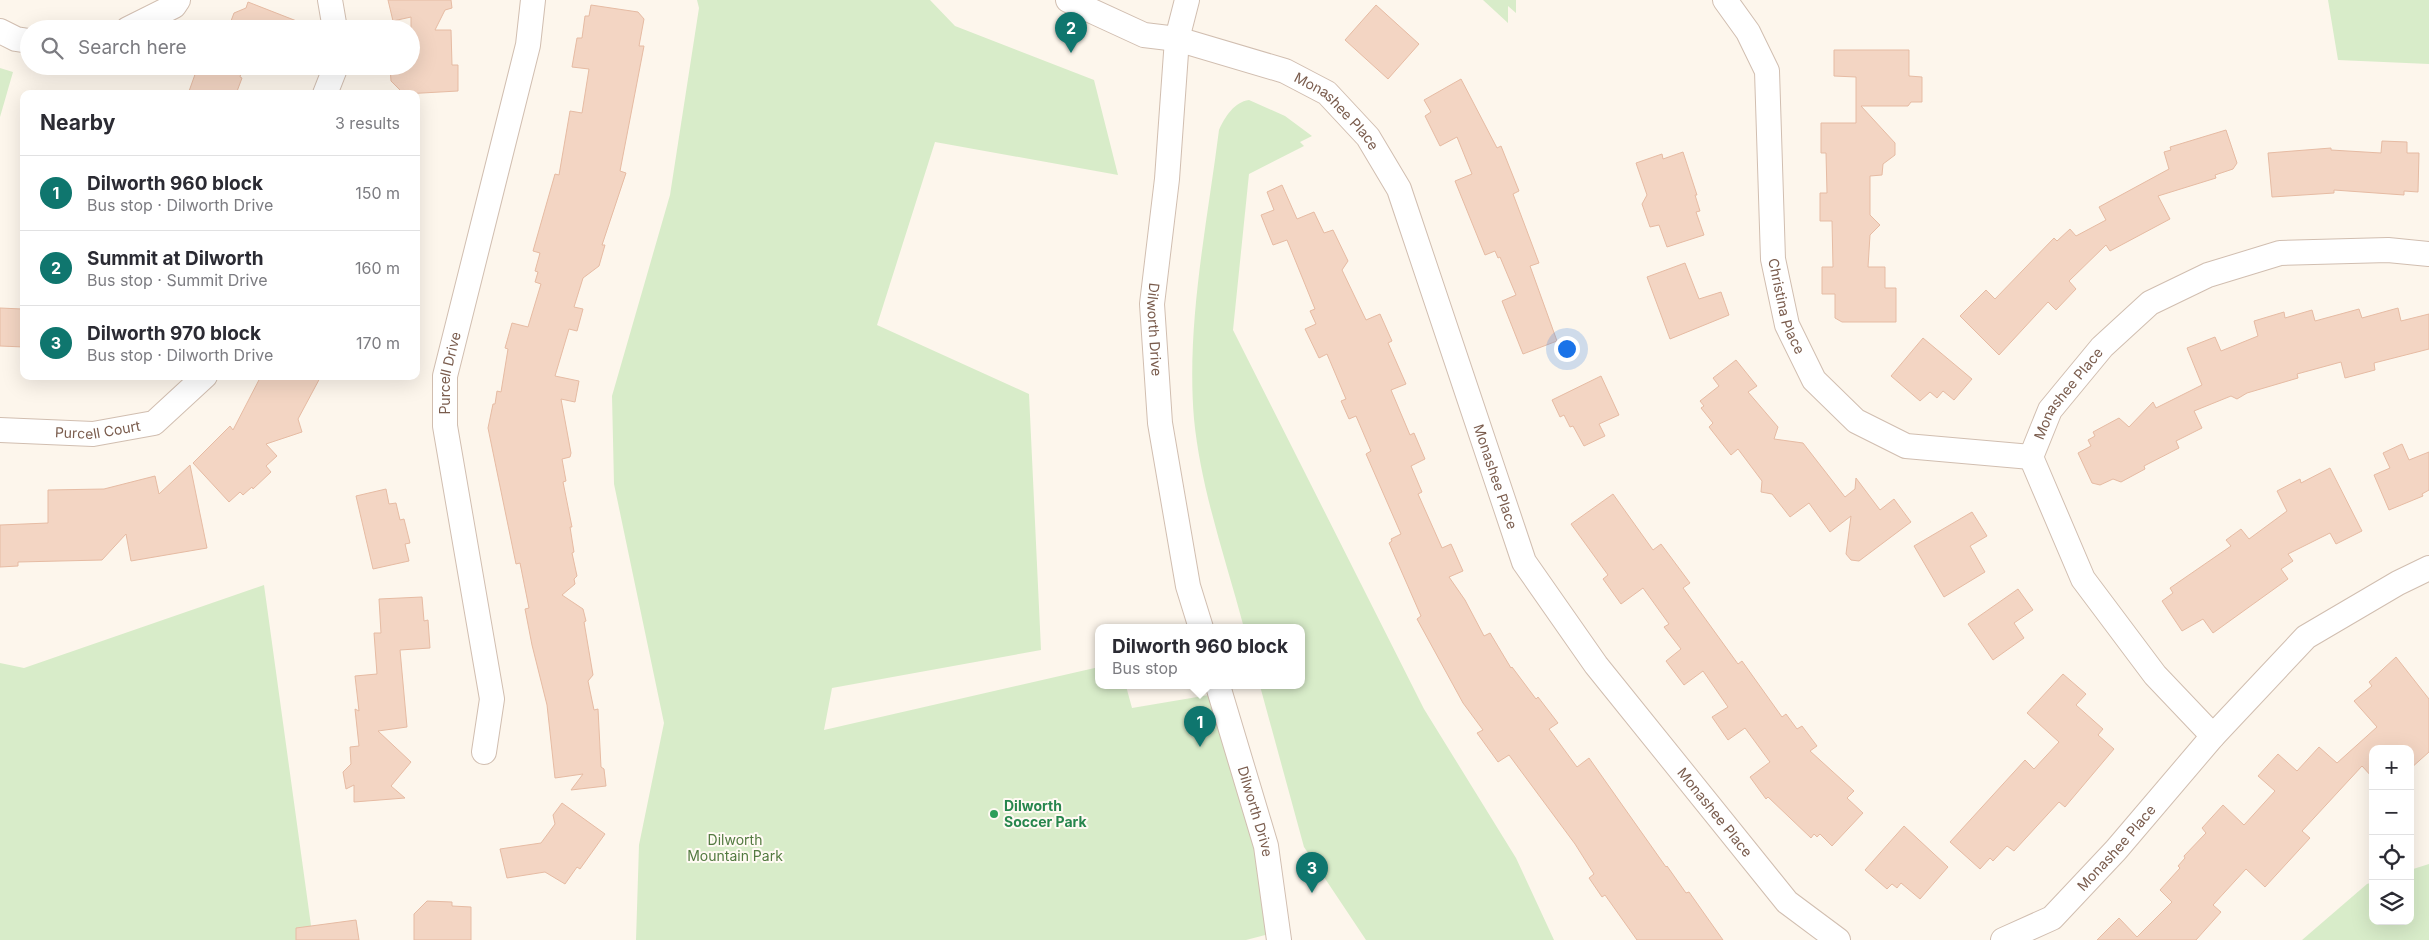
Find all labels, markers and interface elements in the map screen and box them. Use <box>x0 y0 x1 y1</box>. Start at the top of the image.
pin: 2 <box>1055 12 1087 53</box>
search box <box>20 20 420 75</box>
icon: search <box>38 34 66 62</box>
text: Search here <box>78 36 187 59</box>
street label: Monashee Place <box>1292 68 1383 153</box>
text: Nearby <box>40 110 115 135</box>
text: 3 results <box>335 113 400 133</box>
text: Dilworth 960 block <box>87 172 263 195</box>
text: 1 <box>53 183 59 203</box>
text: 150 m <box>355 183 400 203</box>
text: Bus stop · Dilworth Drive <box>87 195 273 215</box>
text: Summit at Dilworth <box>87 247 264 270</box>
street label: Christina Place <box>1765 257 1809 357</box>
text: 2 <box>51 258 61 278</box>
text: 160 m <box>355 258 400 278</box>
text: Bus stop · Summit Drive <box>87 270 267 290</box>
street label: Dilworth Drive <box>1144 282 1166 377</box>
text: Dilworth 970 block <box>87 322 261 345</box>
street label: Purcell Drive <box>436 330 464 415</box>
text: 3 <box>51 333 61 353</box>
text: 170 m <box>356 333 400 353</box>
your location <box>1554 336 1580 362</box>
street label: Monashee Place <box>2030 344 2106 442</box>
text: Bus stop · Dilworth Drive <box>87 345 273 365</box>
street label: Purcell Court <box>55 417 142 442</box>
street label: Monashee Place <box>1470 422 1521 531</box>
popup <box>1095 624 1305 689</box>
text: Dilworth 960 block <box>1112 635 1288 658</box>
text: Bus stop <box>1112 658 1178 678</box>
pin: 1 <box>1184 706 1216 747</box>
map controls <box>2369 745 2414 925</box>
button: + <box>2369 745 2414 790</box>
street label: Dilworth Drive <box>1235 764 1276 858</box>
street label: Monashee Place <box>1674 764 1756 860</box>
button: − <box>2369 790 2414 835</box>
place label: Dilworth Soccer Park <box>1004 797 1088 830</box>
street label: Monashee Place <box>2073 801 2159 894</box>
marker: Dilworth Soccer Park <box>988 808 1000 820</box>
park label: Dilworth Mountain Park <box>687 831 783 864</box>
button: locate <box>2369 835 2414 880</box>
pin: 3 <box>1296 852 1328 893</box>
button: layers <box>2369 880 2414 925</box>

